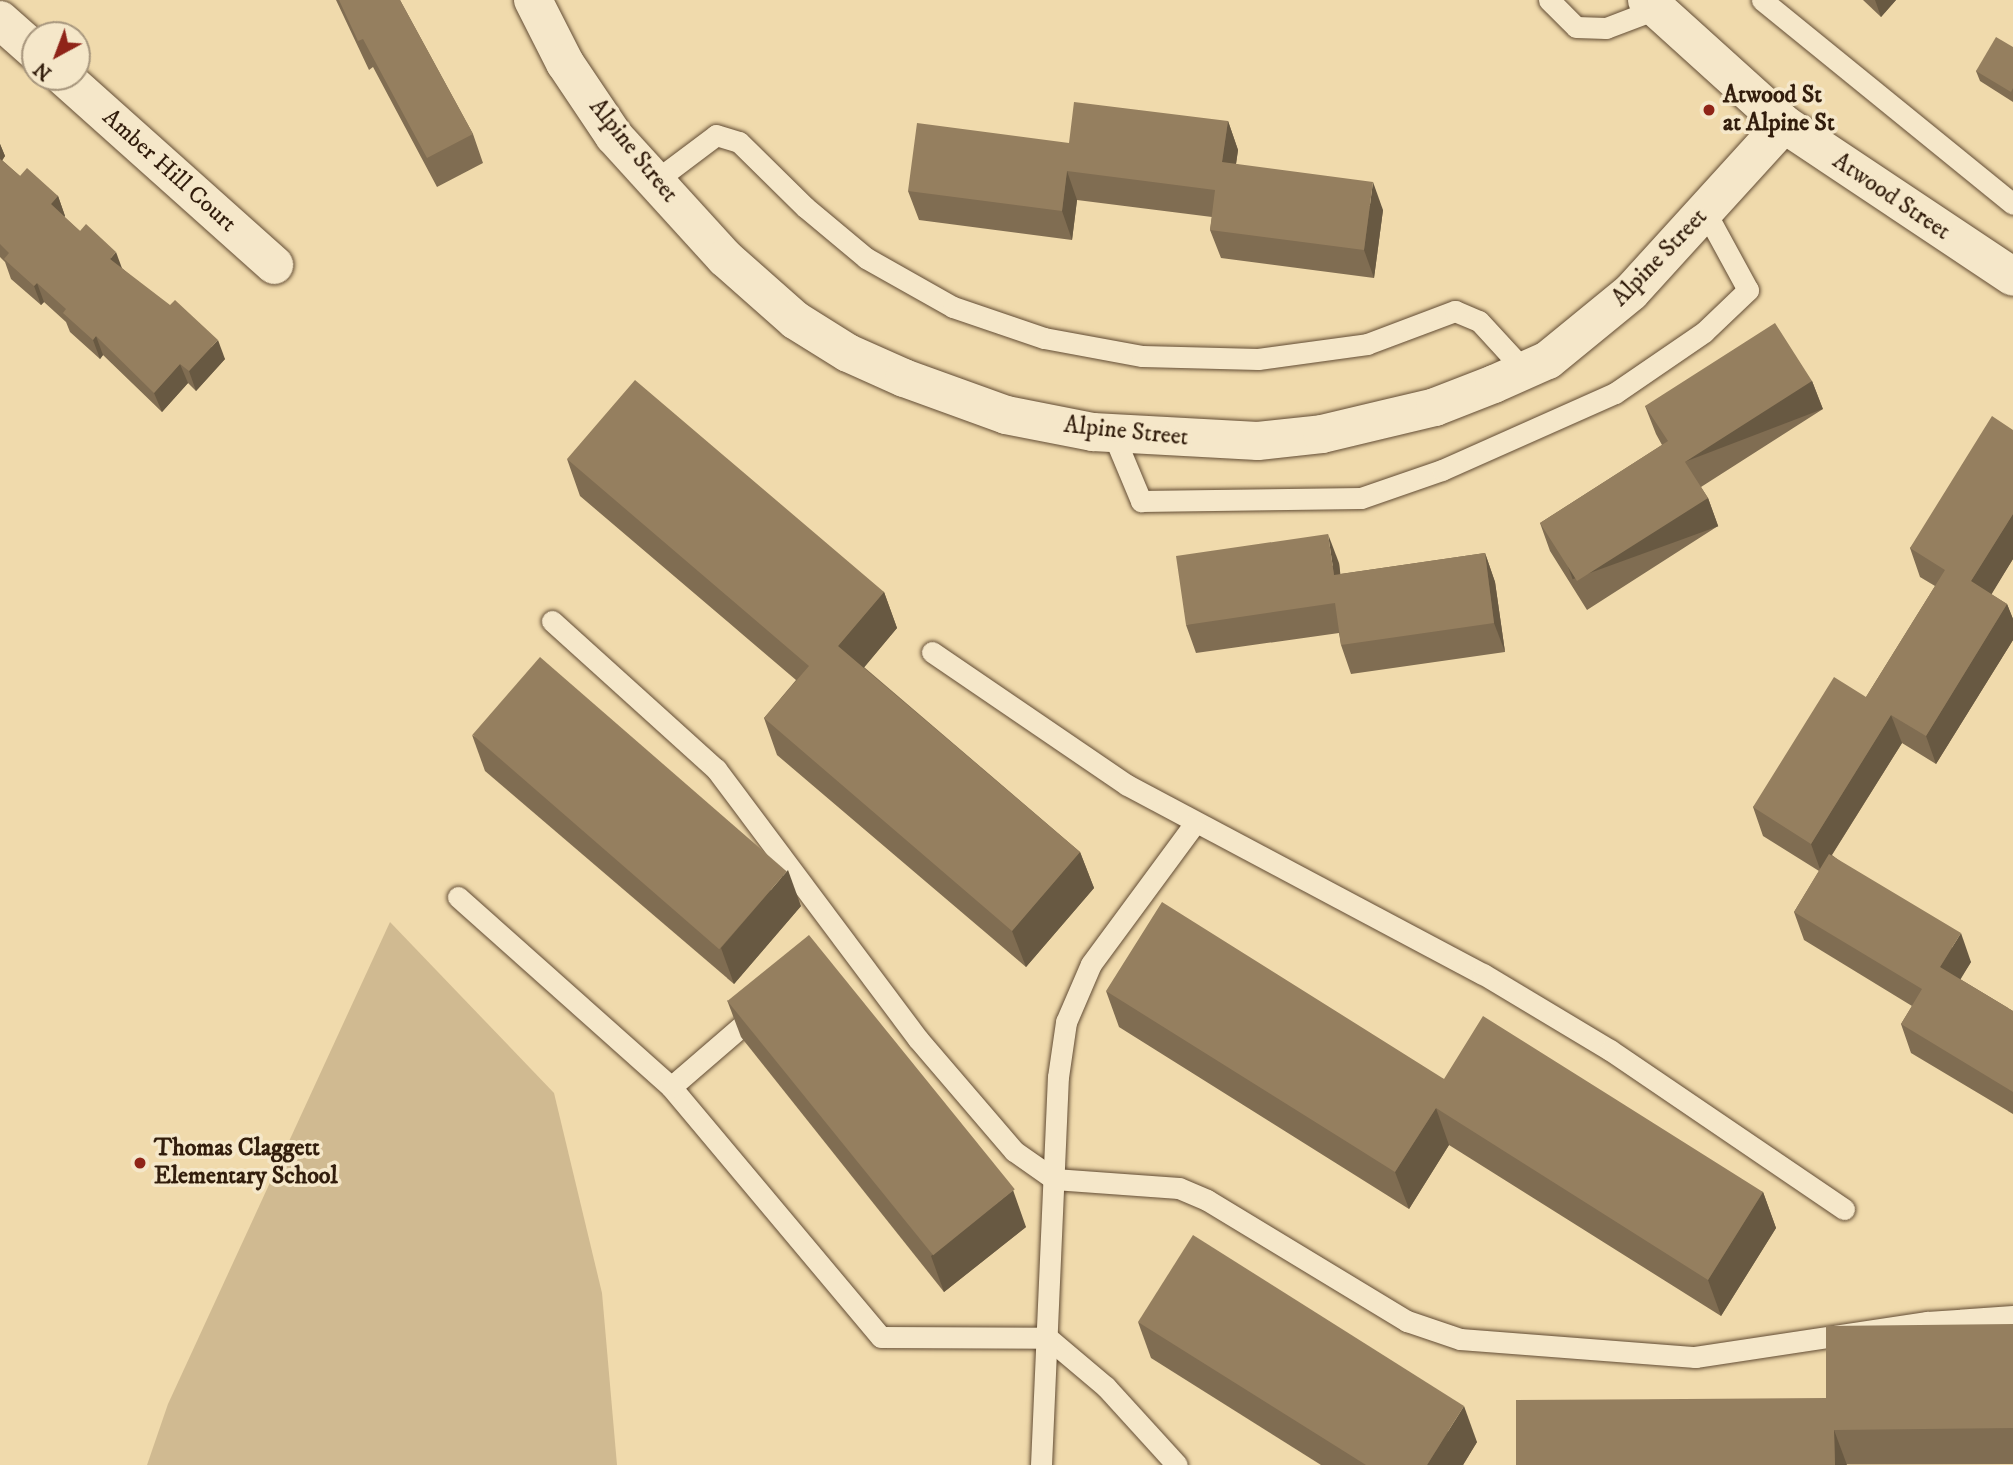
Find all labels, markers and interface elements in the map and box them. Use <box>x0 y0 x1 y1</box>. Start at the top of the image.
north arrow <box>21 21 91 91</box>
text: N <box>30 57 57 85</box>
place label: Atwood St at Alpine St <box>1723 82 1835 138</box>
street label: Alpine Street <box>582 93 684 209</box>
marker: Atwood St at Alpine St <box>1701 102 1717 118</box>
street label: Amber Hill Court <box>96 103 242 239</box>
street label: Atwood Street <box>1827 147 1955 247</box>
street label: Alpine Street <box>1606 203 1714 313</box>
street label: Alpine Street <box>1062 411 1190 453</box>
place label: Thomas Claggett Elementary School <box>154 1135 338 1191</box>
marker: Thomas Claggett Elementary School <box>132 1155 148 1171</box>

